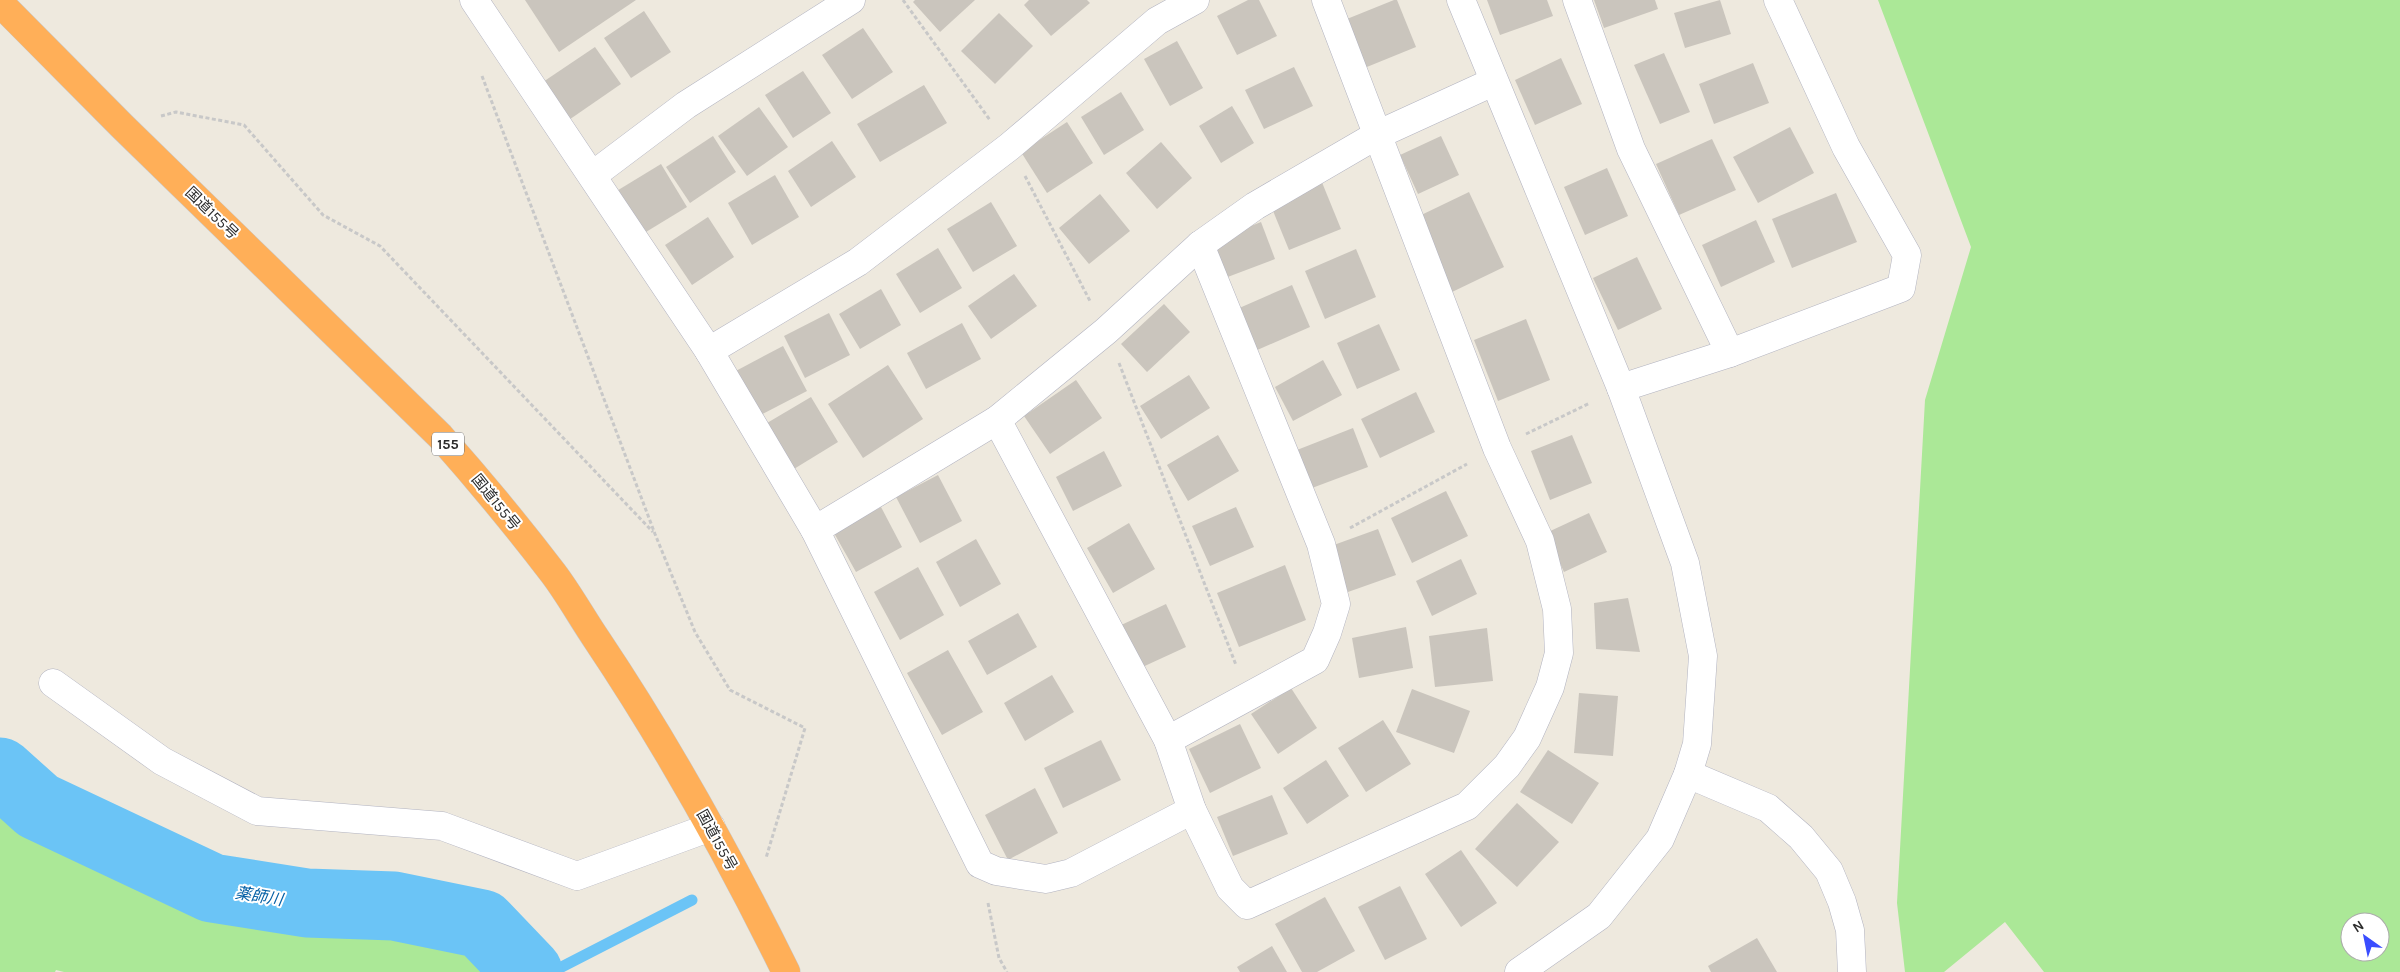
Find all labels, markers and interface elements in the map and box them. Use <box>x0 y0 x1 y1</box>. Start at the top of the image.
street label: 国道155号 <box>182 183 242 243</box>
road number: 155 <box>432 432 464 456</box>
street label: 国道155号 <box>468 470 524 534</box>
street label: 国道155号 <box>693 806 741 874</box>
water label: 薬師川 <box>234 883 286 909</box>
north arrow <box>2340 912 2390 962</box>
text: N <box>2349 917 2367 936</box>

